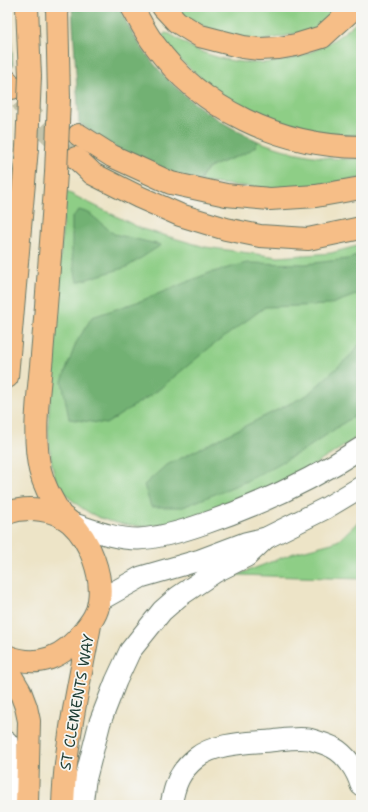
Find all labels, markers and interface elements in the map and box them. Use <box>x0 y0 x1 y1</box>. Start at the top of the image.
street label: ST CLEMENTS WAY <box>55 632 99 772</box>

